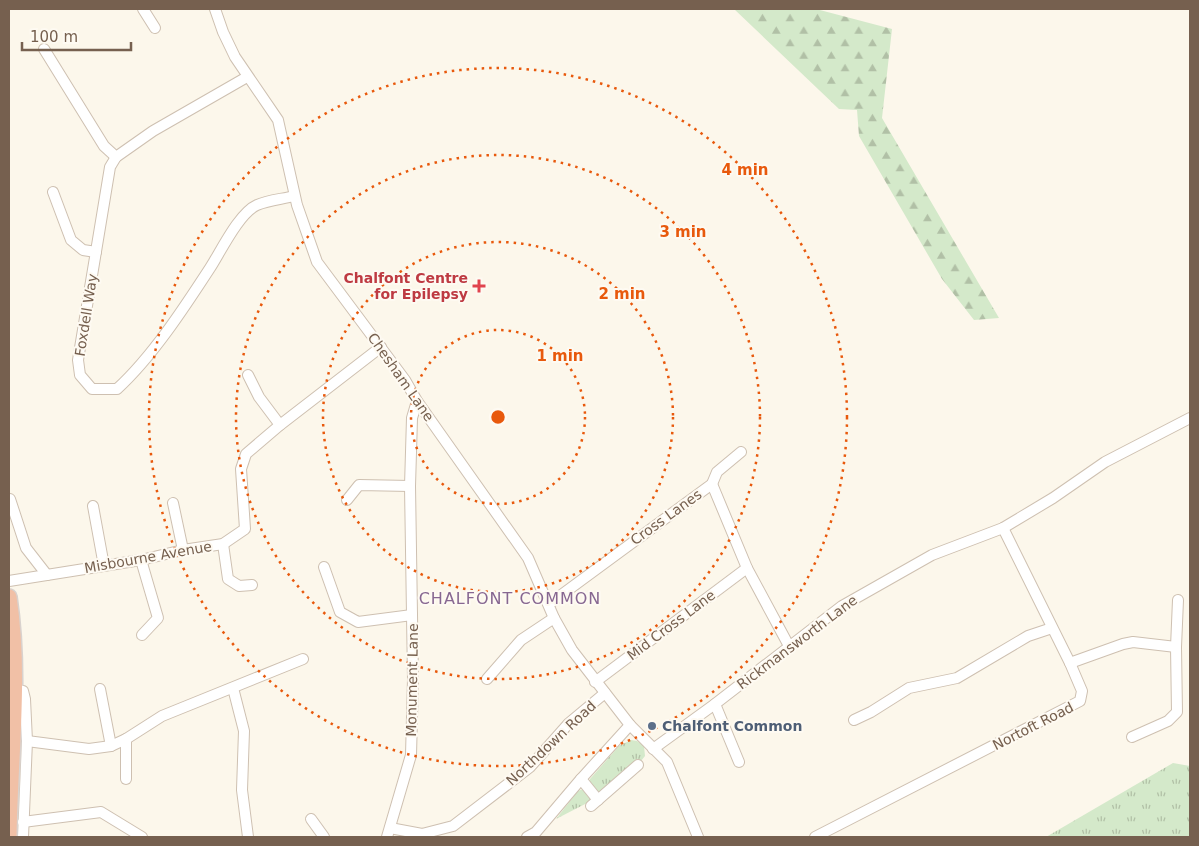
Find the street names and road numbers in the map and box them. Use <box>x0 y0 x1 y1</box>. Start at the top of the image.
street label: Foxdell Way <box>72 273 100 357</box>
street label: Chesham Lane <box>365 330 437 424</box>
street label: Cross Lanes <box>627 486 705 548</box>
street label: Misbourne Avenue <box>83 538 213 576</box>
street label: Mid Cross Lane <box>624 587 718 663</box>
street label: Rickmansworth Lane <box>734 592 860 692</box>
street label: Monument Lane <box>403 623 421 737</box>
street label: Northdown Road <box>503 697 599 789</box>
street label: Nortoft Road <box>990 699 1076 753</box>

